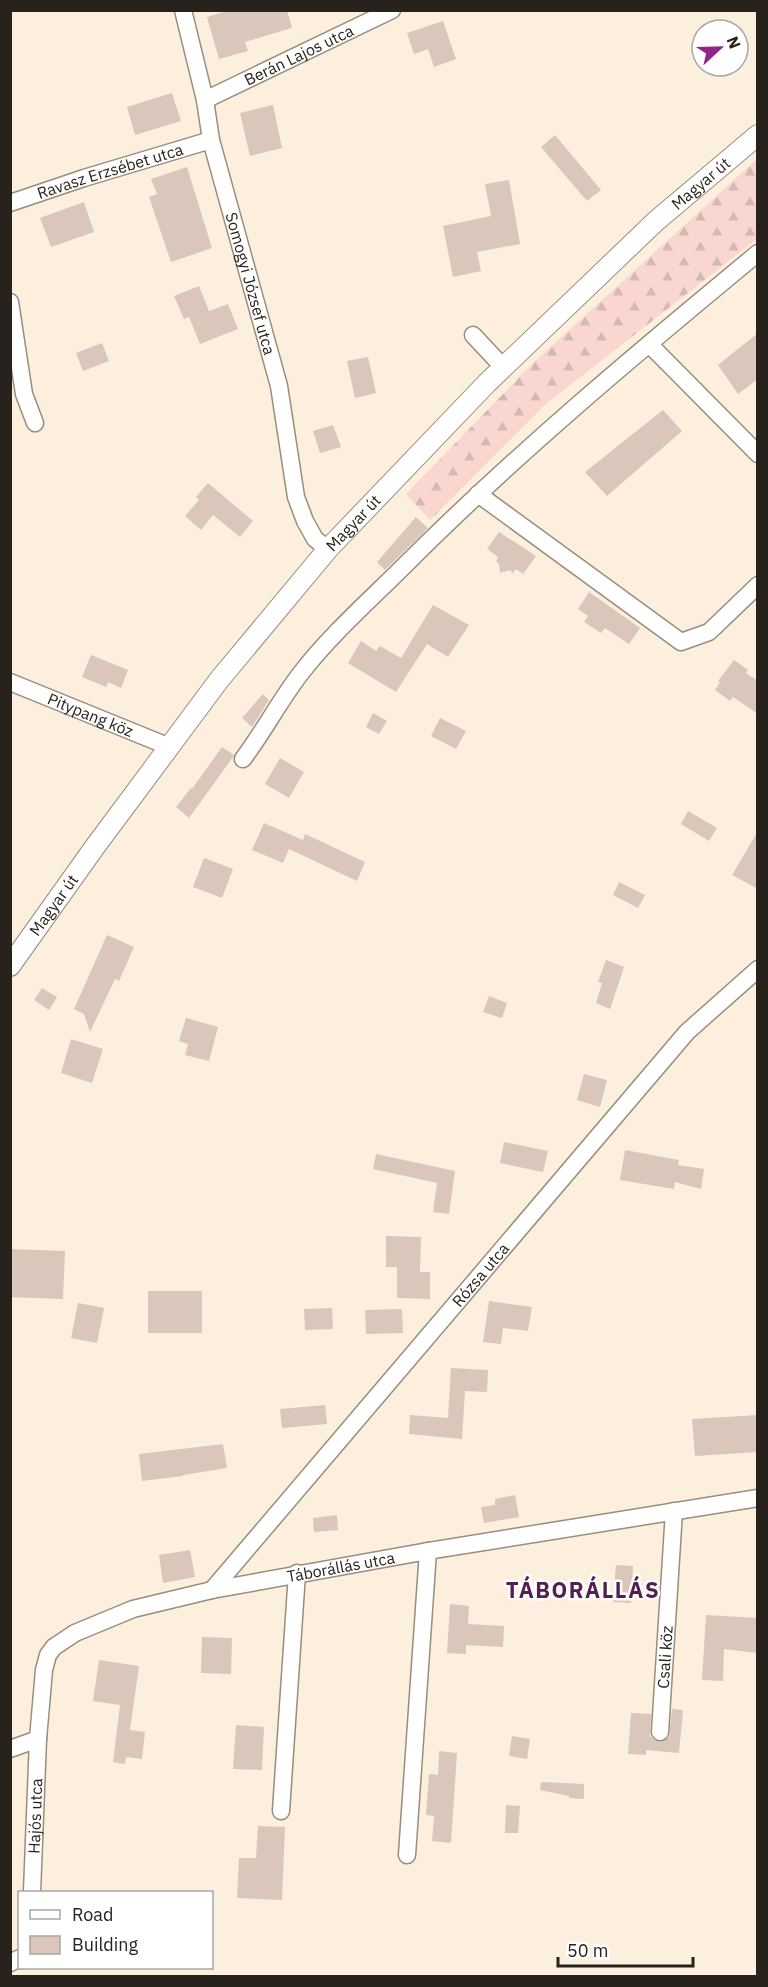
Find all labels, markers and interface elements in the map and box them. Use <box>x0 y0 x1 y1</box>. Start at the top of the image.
north arrow <box>690 18 750 78</box>
street label: Berán Lajos utca <box>241 20 357 90</box>
text: N <box>722 33 745 52</box>
street label: Ravasz Erzsébet utca <box>34 139 186 203</box>
street label: Magyar út <box>667 153 734 214</box>
street label: Somogyi József utca <box>221 210 280 357</box>
street label: Magyar út <box>321 490 385 555</box>
street label: Pitypang köz <box>45 688 137 741</box>
street label: Magyar út <box>25 870 82 940</box>
street label: Rózsa utca <box>448 1238 513 1311</box>
street label: Táborállás utca <box>285 1547 397 1586</box>
district label: TÁBORÁLLÁS <box>506 1575 660 1604</box>
street label: Csali köz <box>653 1625 677 1689</box>
street label: Hajós utca <box>24 1777 46 1854</box>
legend <box>18 1891 213 1969</box>
text: Road <box>72 1903 113 1926</box>
scale bar <box>558 1930 693 1968</box>
text: Building <box>72 1933 139 1956</box>
text: 50 m <box>567 1939 609 1962</box>

